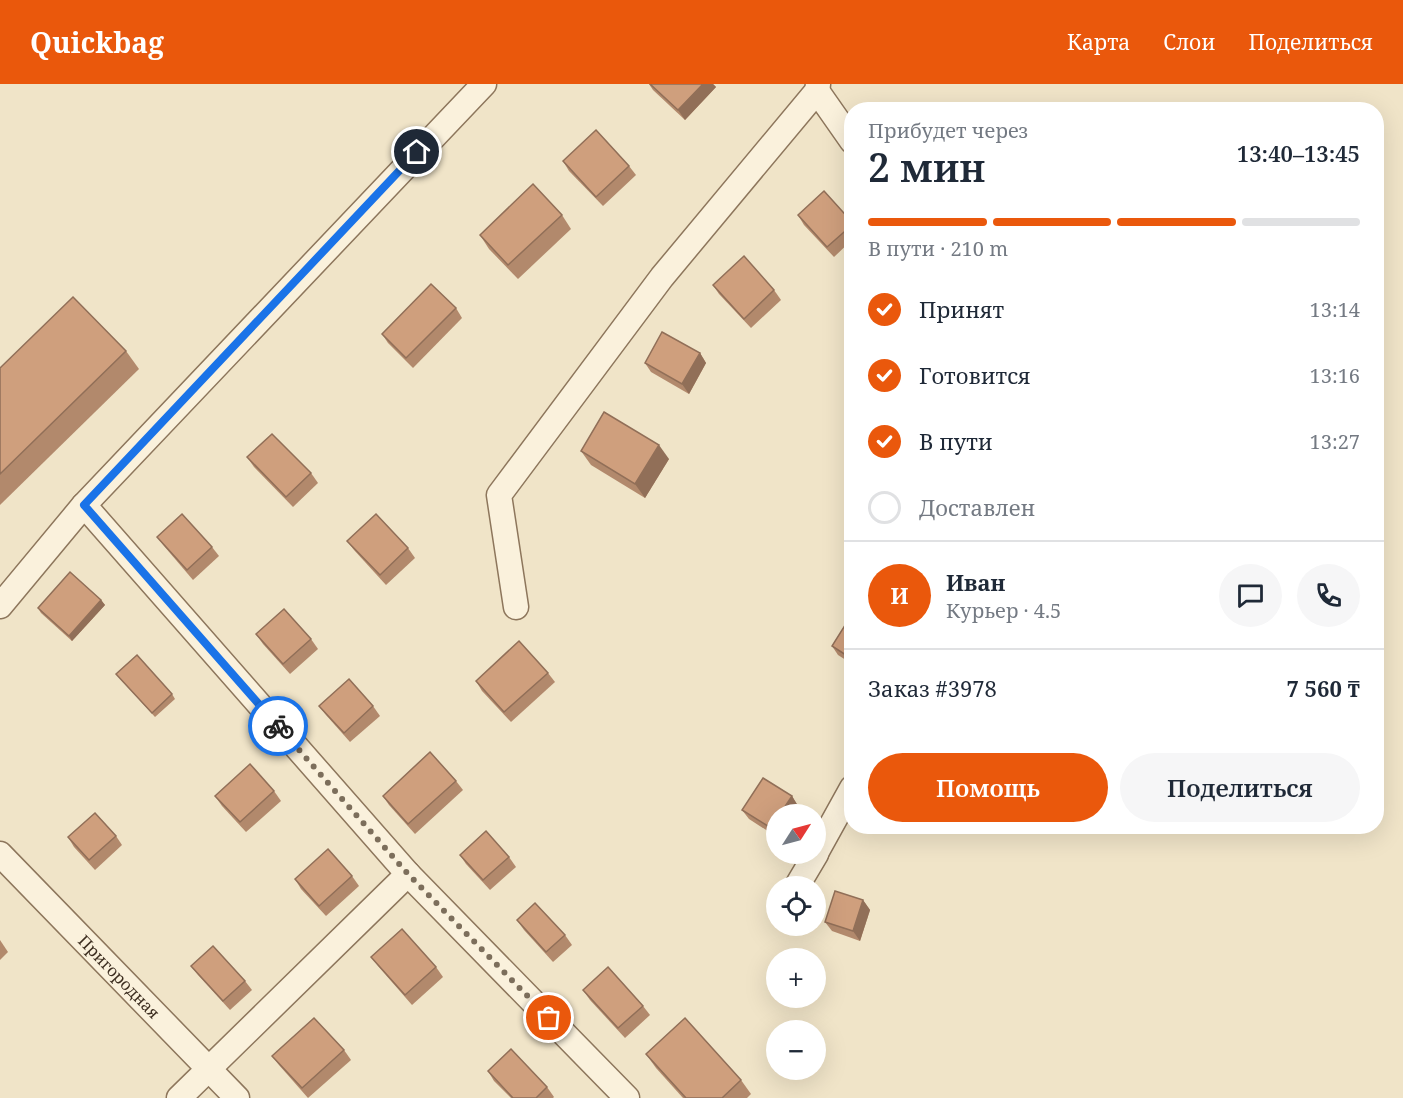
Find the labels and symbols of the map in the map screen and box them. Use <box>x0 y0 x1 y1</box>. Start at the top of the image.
pin <box>391 126 442 177</box>
courier <box>248 696 308 756</box>
north arrow <box>766 804 826 864</box>
street label: Пригородная <box>73 930 165 1023</box>
pin <box>523 992 574 1043</box>

